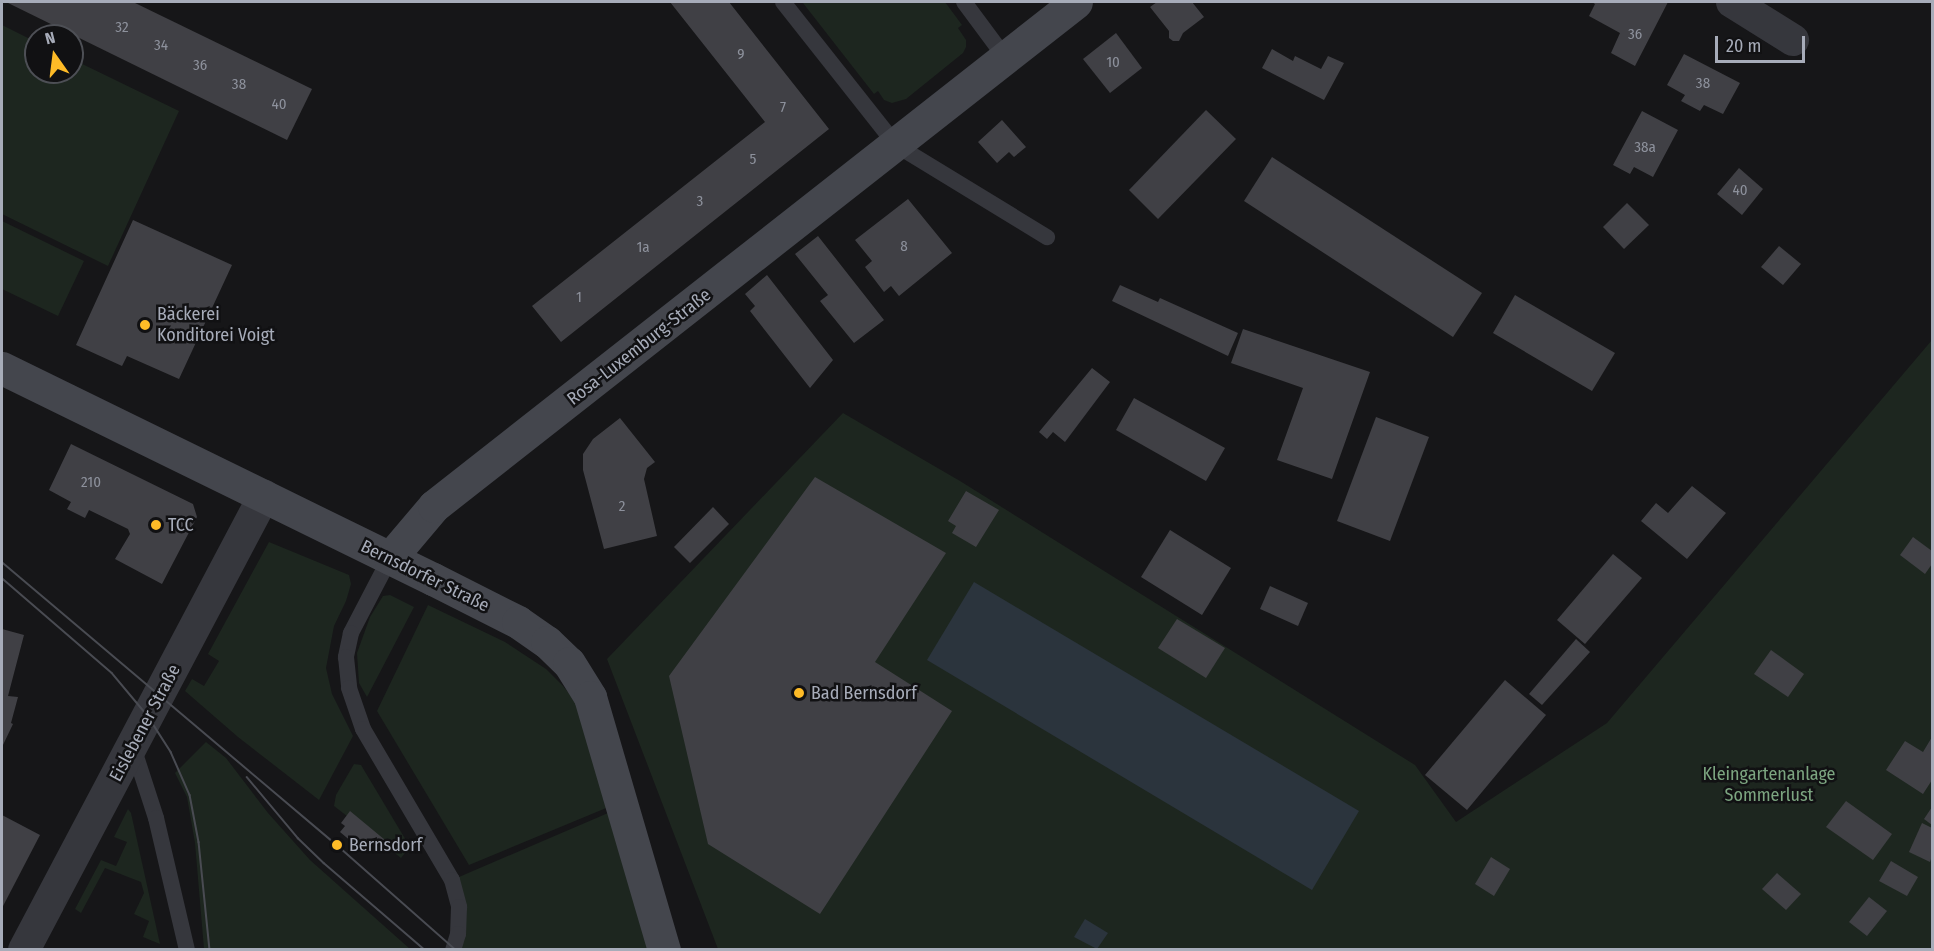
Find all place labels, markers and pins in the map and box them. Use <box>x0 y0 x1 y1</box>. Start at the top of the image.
place label: Bäckerei Konditorei Voigt <box>157 304 275 346</box>
marker: Bäckerei Konditorei Voigt <box>138 318 152 332</box>
place label: TCC <box>168 514 194 536</box>
marker: TCC <box>149 518 163 532</box>
place label: Bad Bernsdorf <box>811 682 917 704</box>
marker: Bad Bernsdorf <box>792 686 806 700</box>
place label: Bernsdorf <box>349 834 422 856</box>
marker: Bernsdorf <box>330 838 344 852</box>

